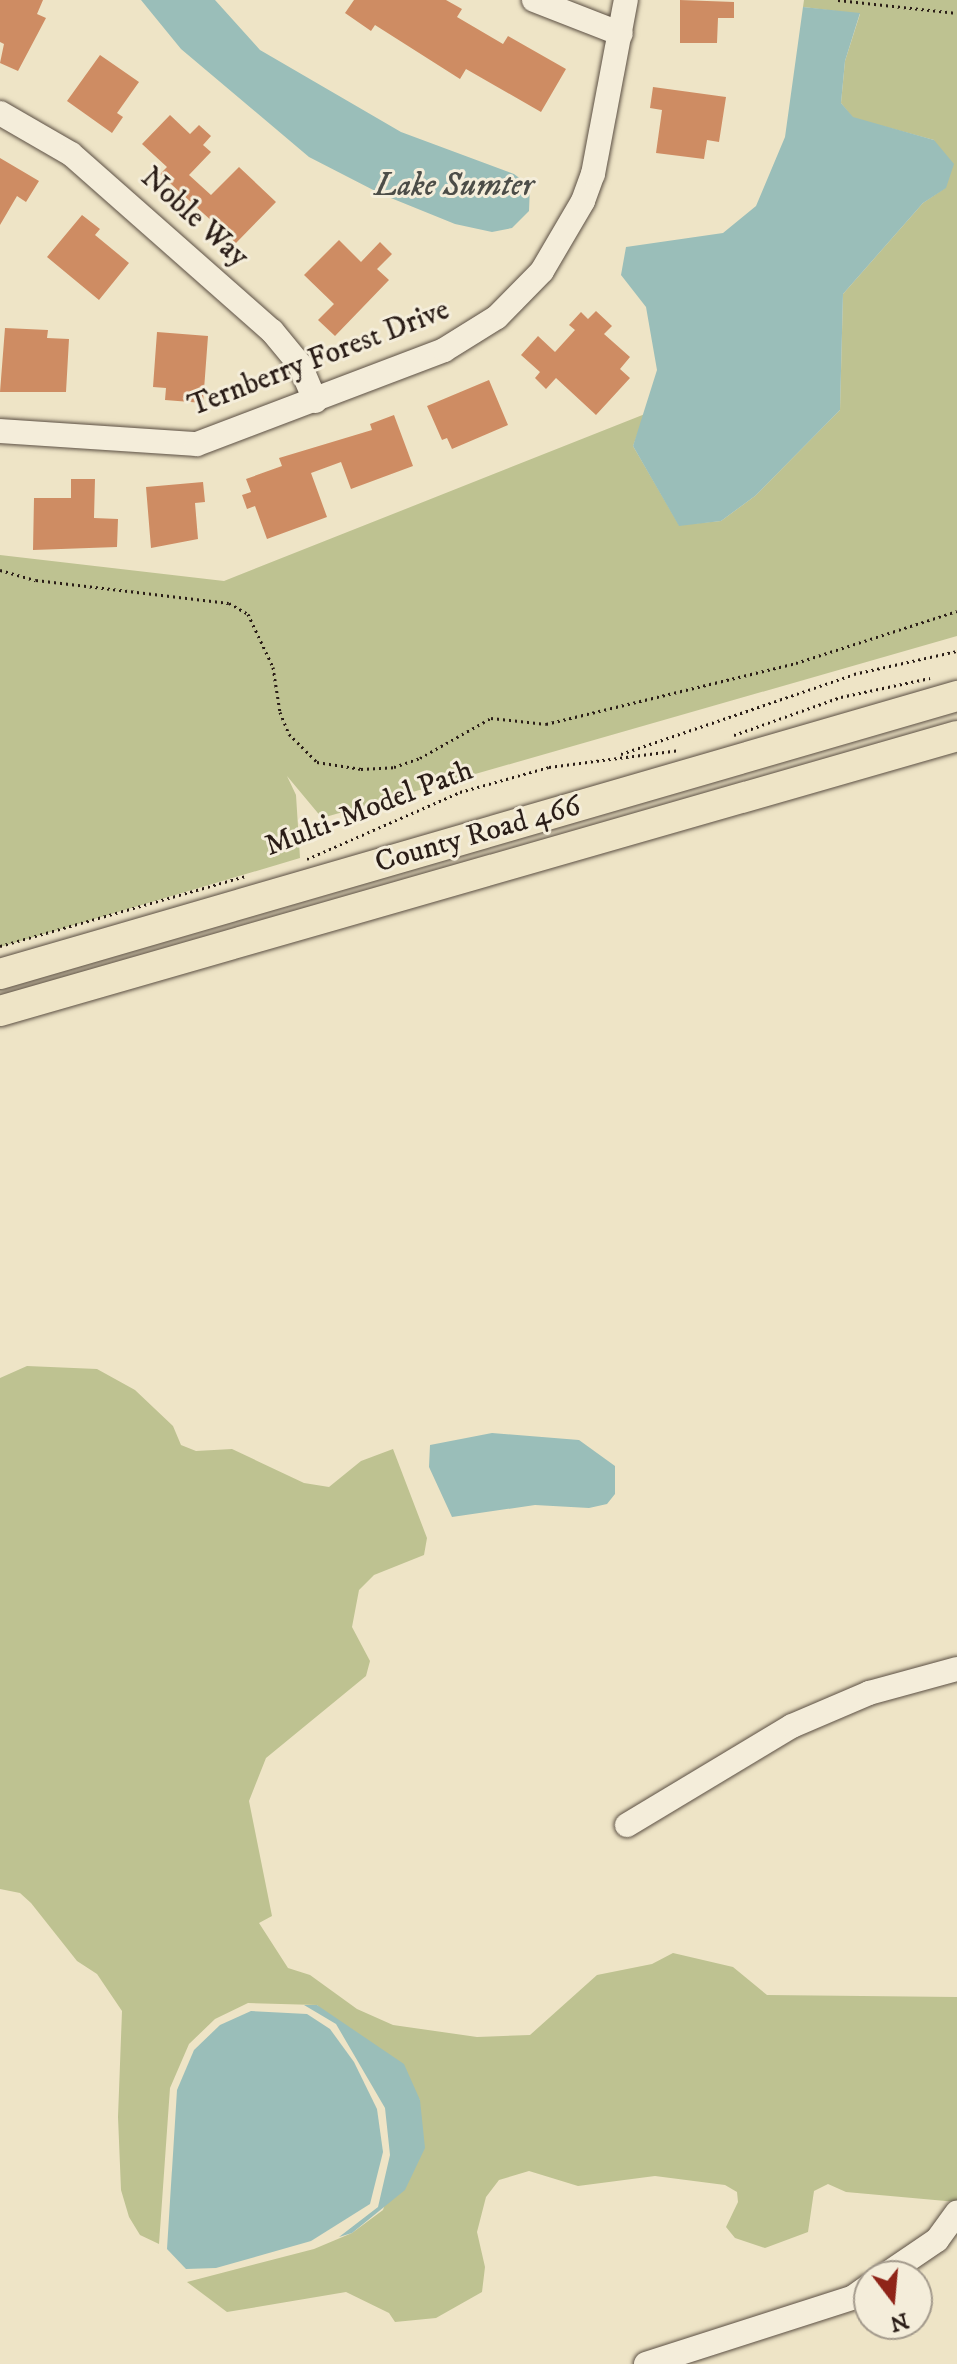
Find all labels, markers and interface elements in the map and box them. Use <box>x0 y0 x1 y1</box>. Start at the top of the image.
street label: Noble Way <box>133 160 255 276</box>
water label: Lake Sumter <box>374 167 534 205</box>
street label: Ternberry Forest Drive <box>183 293 455 425</box>
street label: Multi-Model Path <box>260 753 478 865</box>
street label: County Road 466 <box>371 788 585 882</box>
north arrow <box>853 2260 933 2340</box>
text: N <box>887 2306 912 2337</box>

